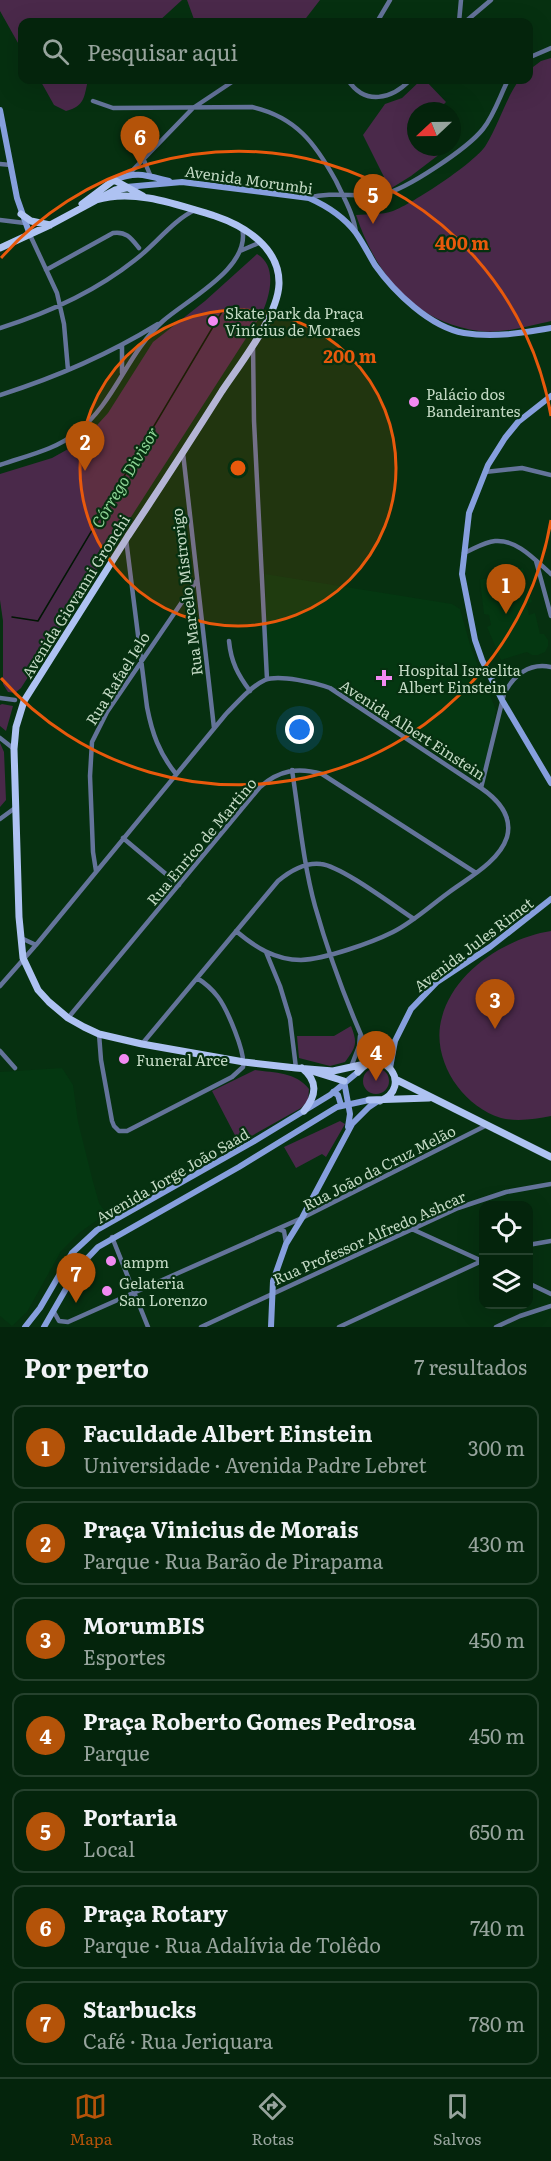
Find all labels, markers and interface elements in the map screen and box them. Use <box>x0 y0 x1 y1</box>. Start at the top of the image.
search box <box>18 18 533 84</box>
icon: search <box>39 35 72 68</box>
text: Pesquisar aqui <box>87 35 238 68</box>
north arrow <box>407 102 461 156</box>
pin: 6 <box>120 116 160 166</box>
street label: Avenida Morumbi <box>183 159 315 199</box>
pin: 5 <box>354 174 392 224</box>
text: 400 m <box>435 229 489 256</box>
place label: Skate park da Praça Vinícius de Moraes <box>225 301 365 341</box>
marker: Skate park da Praça Vinícius de Moraes <box>206 314 220 328</box>
text: 200 m <box>323 342 377 369</box>
place label: Palácio dos Bandeirantes <box>426 382 521 422</box>
marker: Palácio dos Bandeirantes <box>407 395 421 409</box>
pin: 2 <box>66 422 104 471</box>
water label: Córrego Divisor <box>84 422 164 532</box>
centre of rings <box>228 458 248 478</box>
street label: Rua Marcelo Mistrorigo <box>164 507 208 677</box>
street label: Avenida Giovanni Gronchi <box>15 510 135 682</box>
pin: 1 <box>486 564 526 614</box>
street label: Rua Rafael Ielo <box>79 627 155 729</box>
place label: Hospital Israelita Albert Einstein <box>398 658 522 698</box>
marker: Hospital Israelita Albert Einstein <box>375 669 393 687</box>
street label: Avenida Albert Einstein <box>336 673 490 785</box>
your location <box>285 715 314 744</box>
street label: Rua Enrico de Martino <box>141 772 262 910</box>
street label: Avenida Jules Rimet <box>408 891 538 997</box>
pin: 3 <box>476 980 514 1029</box>
pin: 4 <box>356 1032 395 1081</box>
place label: Funeral Arce <box>136 1048 228 1071</box>
marker: Funeral Arce <box>117 1052 131 1066</box>
street label: Rua João da Cruz Melão <box>299 1118 460 1216</box>
street label: Avenida Jorge João Saad <box>91 1122 253 1228</box>
street label: Rua Professor Alfredo Ashcar <box>269 1184 469 1290</box>
map controls <box>479 1201 533 1309</box>
button: locate <box>479 1201 533 1255</box>
place label: ampm <box>123 1250 169 1273</box>
pin: 7 <box>56 1254 96 1303</box>
marker: ampm <box>104 1254 118 1268</box>
button: layers <box>479 1255 533 1309</box>
place label: Gelateria San Lorenzo <box>119 1271 208 1311</box>
marker: Gelateria San Lorenzo <box>100 1284 114 1298</box>
text: Por perto <box>24 1347 149 1386</box>
text: 7 resultados <box>414 1351 527 1381</box>
text: Faculdade Albert Einstein <box>83 1416 373 1449</box>
text: 1 <box>41 1432 50 1462</box>
text: 300 m <box>468 1432 525 1462</box>
text: Universidade · Avenida Padre Lebret <box>83 1449 426 1479</box>
text: Praça Vinicius de Morais <box>83 1512 358 1545</box>
text: 2 <box>40 1528 51 1558</box>
text: 430 m <box>468 1528 525 1558</box>
text: Parque · Rua Barão de Pirapama <box>83 1545 383 1575</box>
text: MorumBIS <box>83 1608 205 1641</box>
text: 3 <box>40 1624 51 1654</box>
text: 450 m <box>469 1624 525 1654</box>
text: Esportes <box>83 1641 165 1671</box>
text: Praça Roberto Gomes Pedrosa <box>83 1704 416 1737</box>
text: 4 <box>39 1720 52 1750</box>
text: 450 m <box>469 1720 525 1750</box>
text: Parque <box>83 1737 150 1767</box>
text: Portaria <box>83 1800 177 1833</box>
text: 5 <box>40 1816 51 1846</box>
text: 650 m <box>469 1816 525 1846</box>
text: Local <box>83 1833 135 1863</box>
text: Praça Rotary <box>83 1896 228 1929</box>
text: 6 <box>40 1912 51 1942</box>
text: 740 m <box>470 1912 525 1942</box>
text: Parque · Rua Adalívia de Tolêdo <box>83 1929 381 1959</box>
text: Starbucks <box>83 1992 196 2025</box>
text: 7 <box>40 2008 51 2038</box>
text: 780 m <box>469 2008 525 2038</box>
text: Café · Rua Jeriquara <box>83 2025 273 2055</box>
tab: Mapa <box>70 2090 112 2150</box>
tab: Rotas <box>252 2090 294 2150</box>
tab: Salvos <box>433 2090 481 2150</box>

